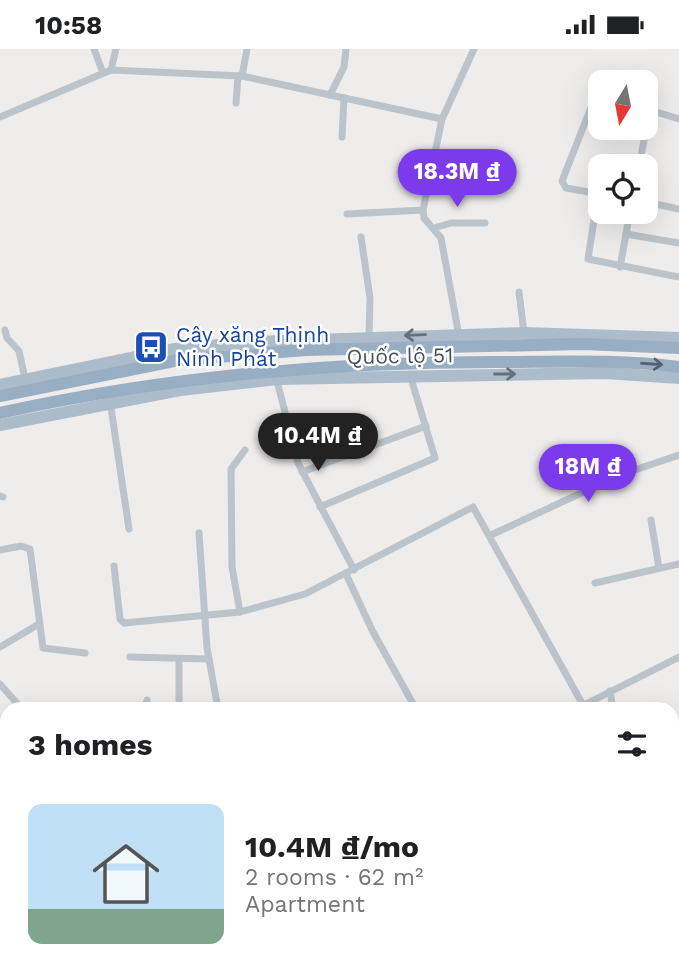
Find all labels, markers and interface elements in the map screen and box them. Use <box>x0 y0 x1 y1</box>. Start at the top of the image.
text: 10:58 <box>35 10 102 40</box>
north arrow <box>588 70 658 140</box>
map controls <box>588 70 658 224</box>
pin: 18.3M ₫ <box>392 149 522 209</box>
button: locate <box>588 154 658 224</box>
text: 18.3M ₫ <box>414 158 500 185</box>
place label: Cây xăng Thịnh Ninh Phát <box>176 322 329 371</box>
bus stop icon: Cây xăng Thịnh Ninh Phát <box>132 328 170 366</box>
one-way arrow <box>404 329 427 342</box>
street label: Quốc lộ 51 <box>346 342 454 369</box>
one-way arrow <box>641 358 664 371</box>
one-way arrow <box>493 367 516 381</box>
pin: 10.4M ₫ <box>253 413 383 473</box>
text: 10.4M ₫ <box>274 422 362 449</box>
pin: 18M ₫ <box>539 445 637 504</box>
text: 18M ₫ <box>555 453 621 480</box>
icon: filters <box>613 725 651 763</box>
text: 3 homes <box>28 727 153 762</box>
text: 10.4M ₫/mo <box>245 829 419 864</box>
icon: home <box>84 832 168 916</box>
text: 2 rooms · 62 m² <box>245 864 423 891</box>
text: Apartment <box>245 891 365 918</box>

